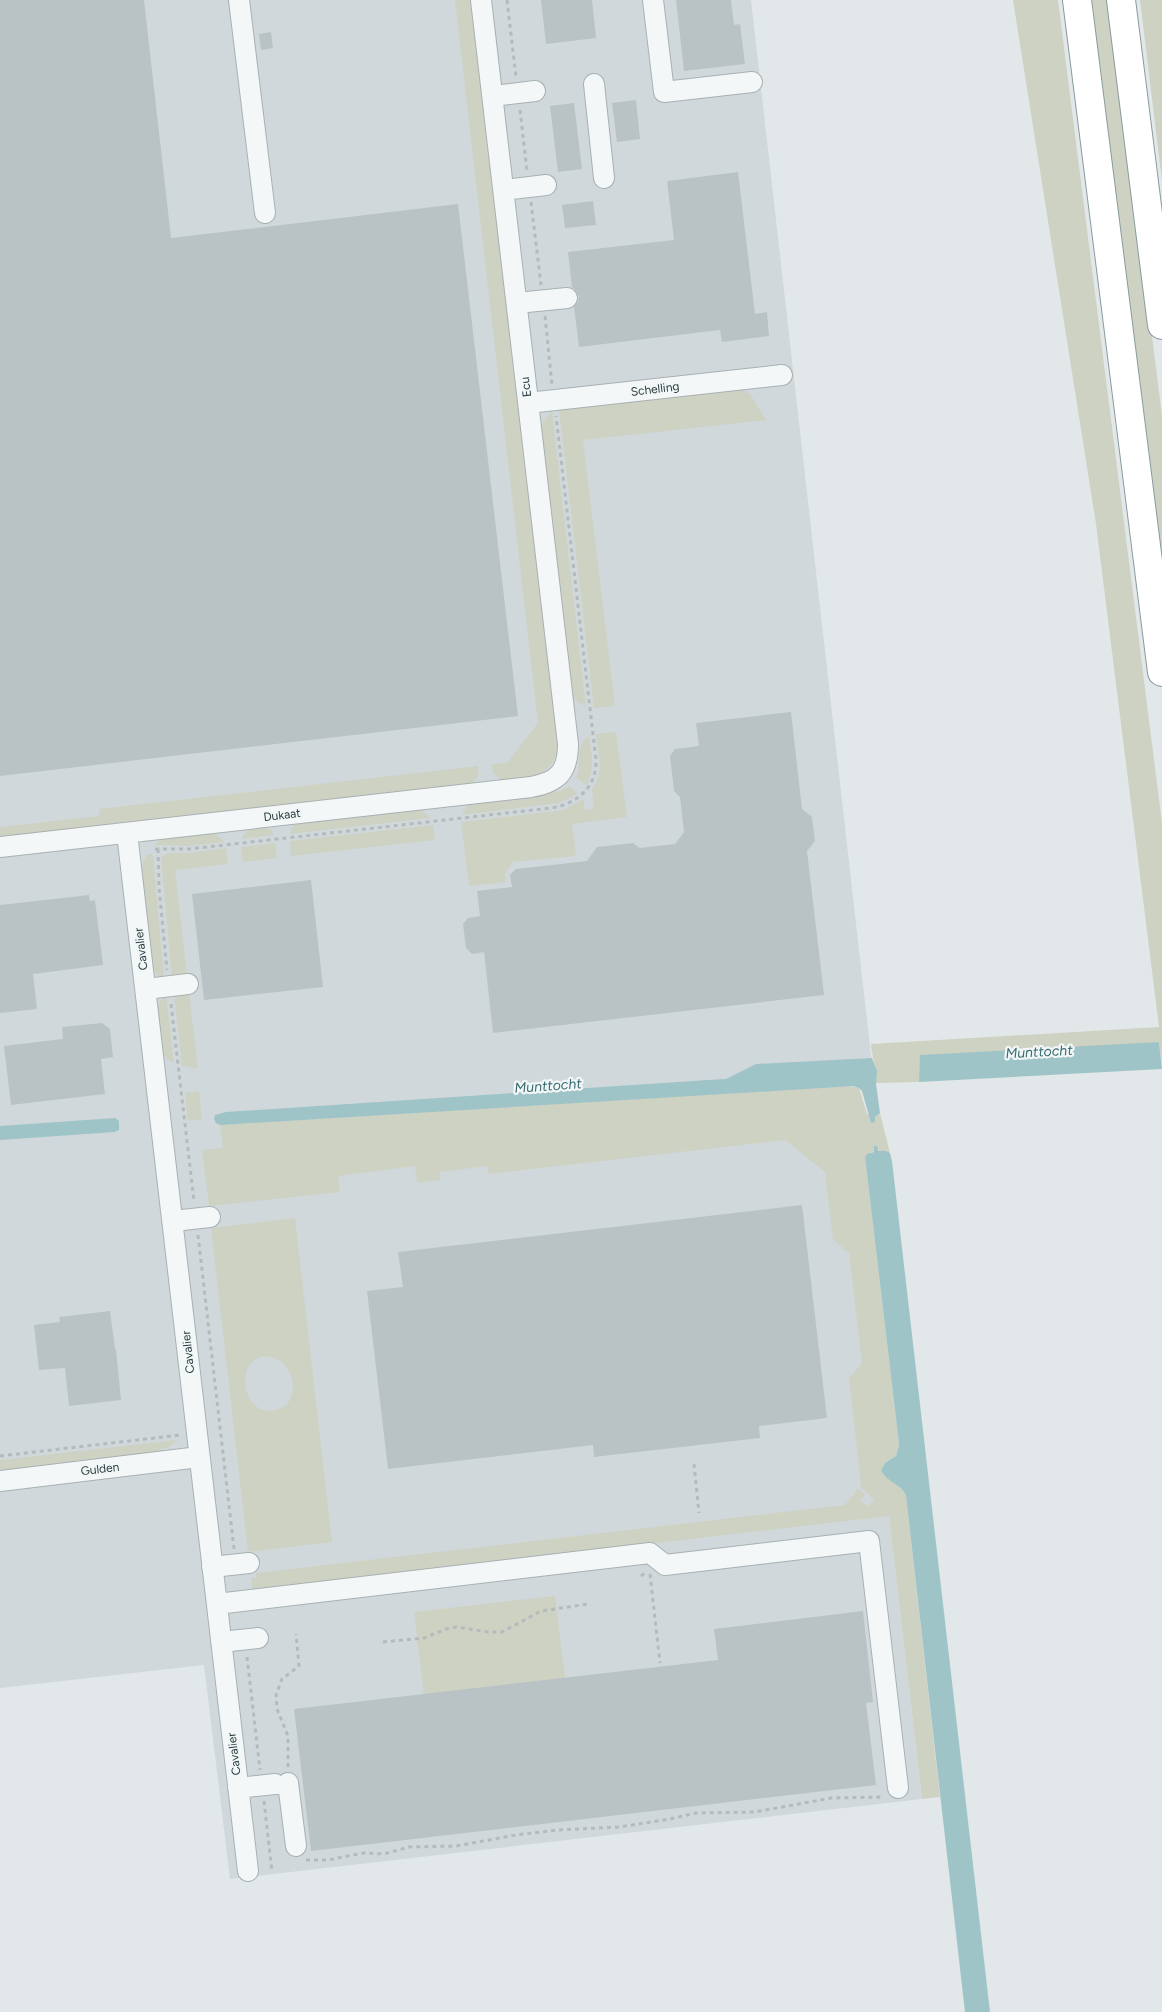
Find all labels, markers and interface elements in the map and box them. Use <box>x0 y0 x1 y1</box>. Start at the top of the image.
street label: Ecu <box>518 376 534 398</box>
street label: Schelling <box>630 379 680 399</box>
street label: Dukaat <box>263 806 302 824</box>
street label: Cavalier <box>131 927 151 971</box>
water label: Munttocht <box>1005 1042 1074 1062</box>
water label: Munttocht <box>514 1075 583 1097</box>
street label: Cavalier <box>179 1330 197 1374</box>
street label: Gulden <box>80 1460 120 1478</box>
street label: Cavalier <box>224 1732 244 1776</box>

